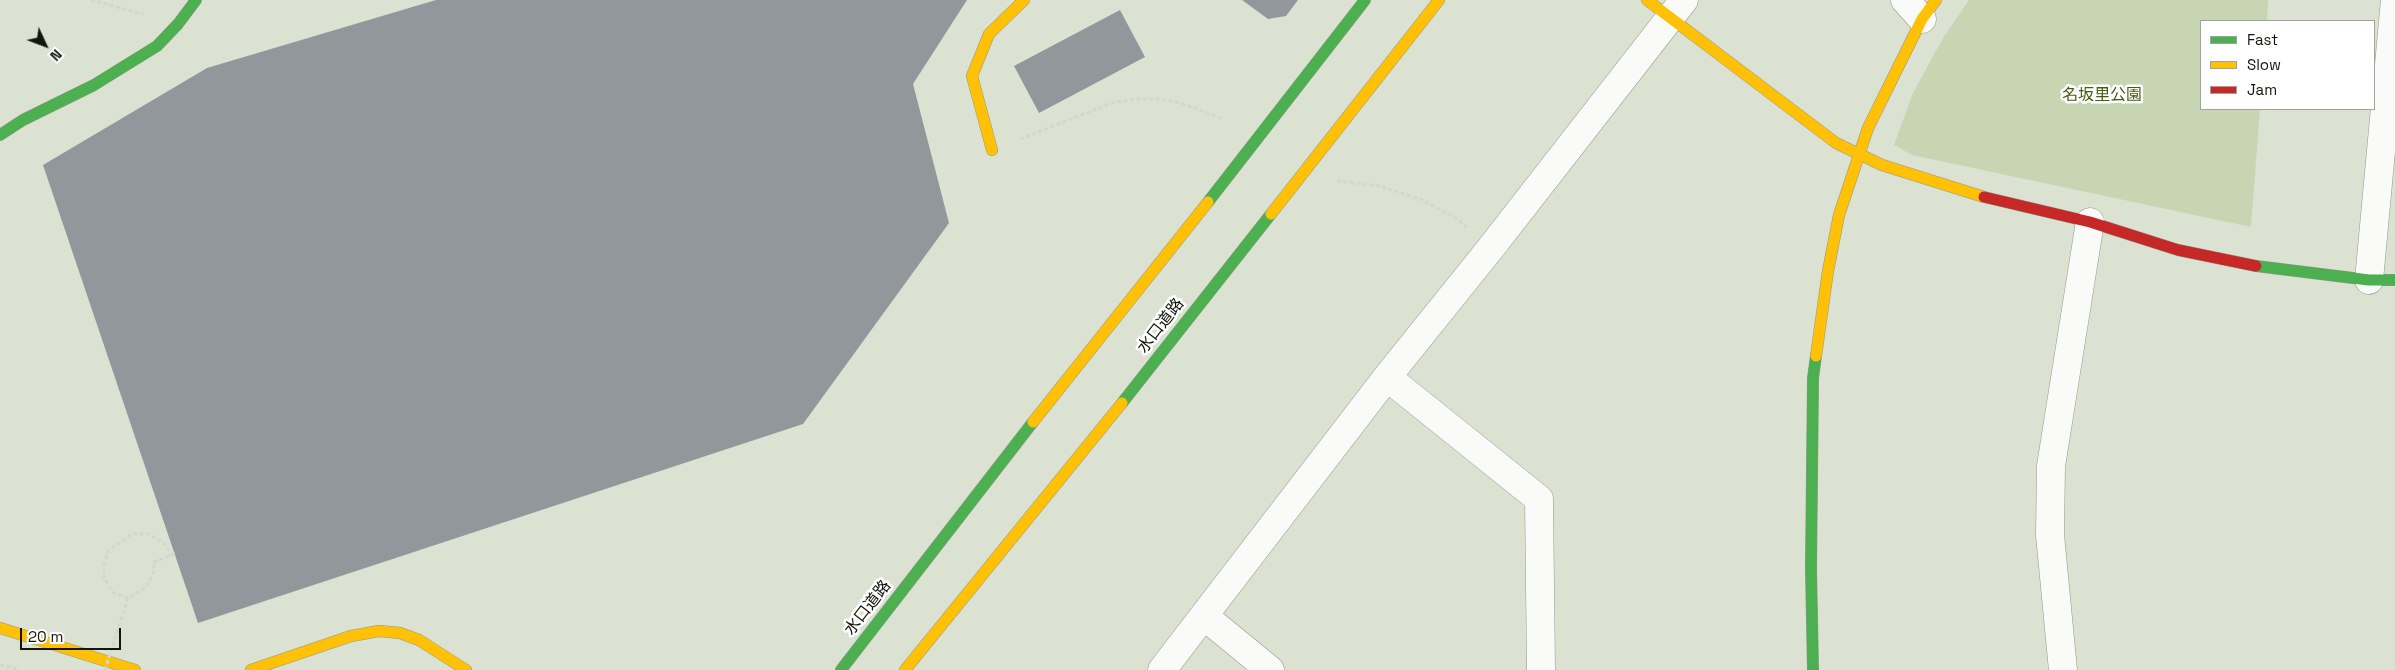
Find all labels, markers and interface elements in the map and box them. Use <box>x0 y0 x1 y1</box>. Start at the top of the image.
north arrow <box>20 20 70 70</box>
legend <box>2200 20 2375 110</box>
text: Fast <box>2247 30 2278 49</box>
text: N <box>46 46 66 65</box>
text: Slow <box>2247 55 2281 74</box>
text: Jam <box>2247 80 2277 99</box>
park label: 名坂里公園 <box>2062 86 2142 106</box>
street label: 水口道路 <box>1134 295 1188 357</box>
street label: 水口道路 <box>841 577 895 639</box>
scale bar <box>22 618 124 650</box>
text: 20 m <box>28 627 63 646</box>

